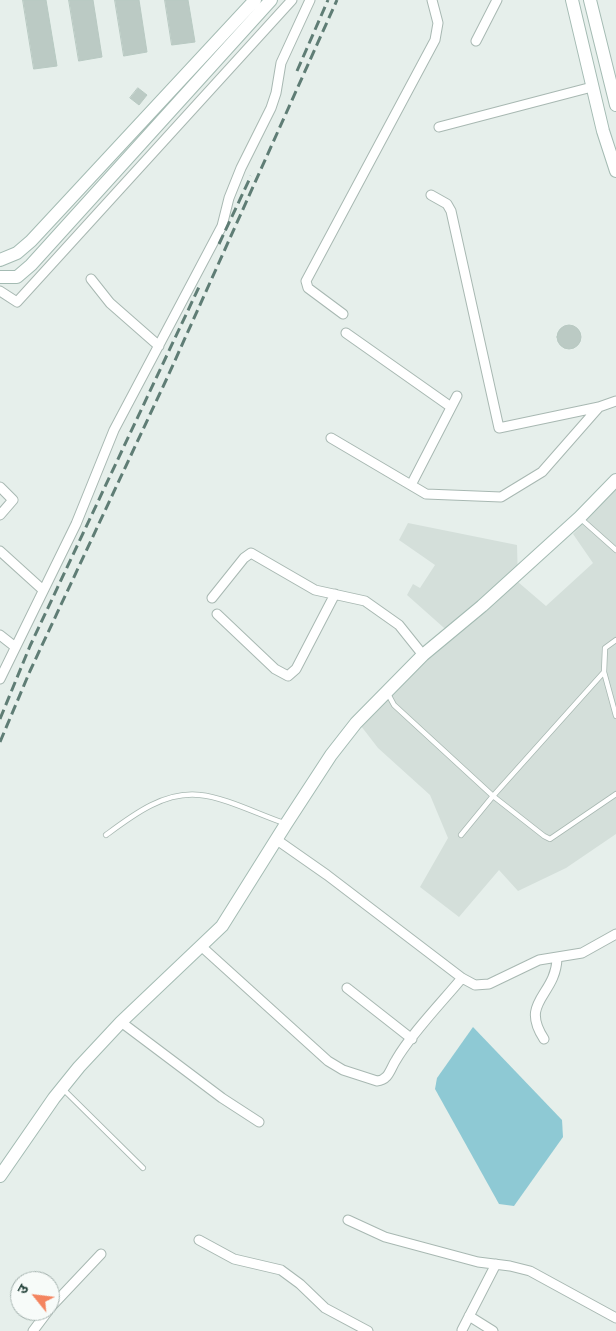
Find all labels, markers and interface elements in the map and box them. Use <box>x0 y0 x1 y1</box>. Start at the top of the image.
north arrow <box>10 1271 60 1321</box>
text: उ <box>13 1281 33 1297</box>

